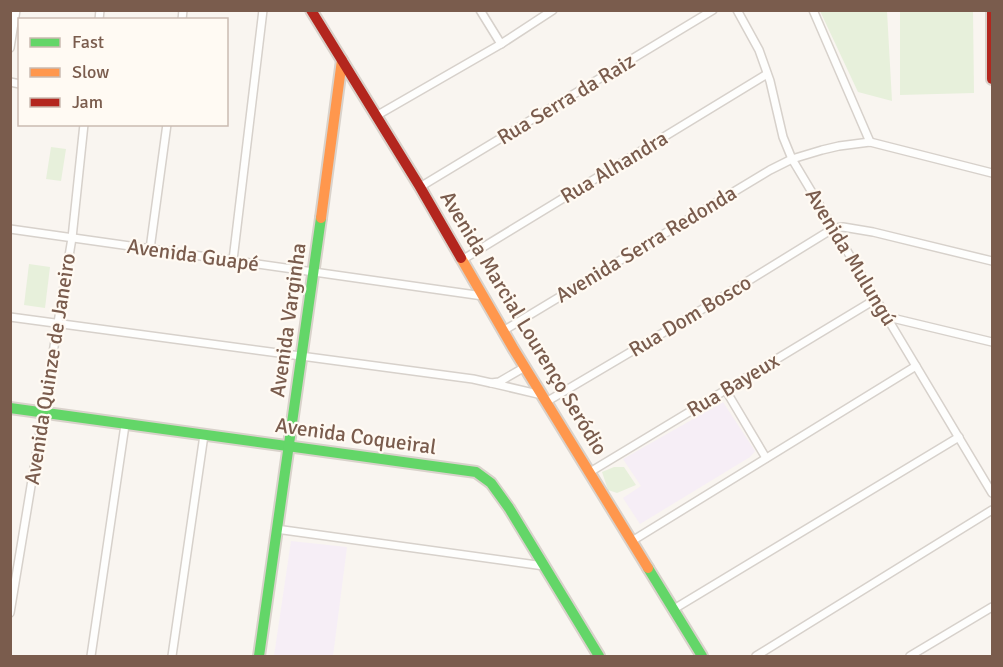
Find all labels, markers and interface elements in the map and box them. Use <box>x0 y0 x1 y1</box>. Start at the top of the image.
legend <box>18 18 228 126</box>
text: Fast <box>72 31 104 53</box>
street label: Rua Serra da Raiz <box>492 48 640 150</box>
text: Slow <box>72 61 109 83</box>
text: Jam <box>72 91 103 113</box>
street label: Rua Alhandra <box>556 125 672 209</box>
street label: Avenida Serra Redonda <box>551 180 741 308</box>
street label: Avenida Mulungú <box>800 184 902 330</box>
street label: Avenida Marcial Lourenço Seródio <box>435 186 613 460</box>
street label: Avenida Guapé <box>125 233 261 277</box>
street label: Avenida Varginha <box>264 241 312 399</box>
street label: Avenida Quinze de Janeiro <box>19 251 81 487</box>
street label: Rua Dom Bosco <box>624 269 756 363</box>
street label: Rua Bayeux <box>682 347 784 423</box>
street label: Avenida Coqueiral <box>274 412 438 460</box>

